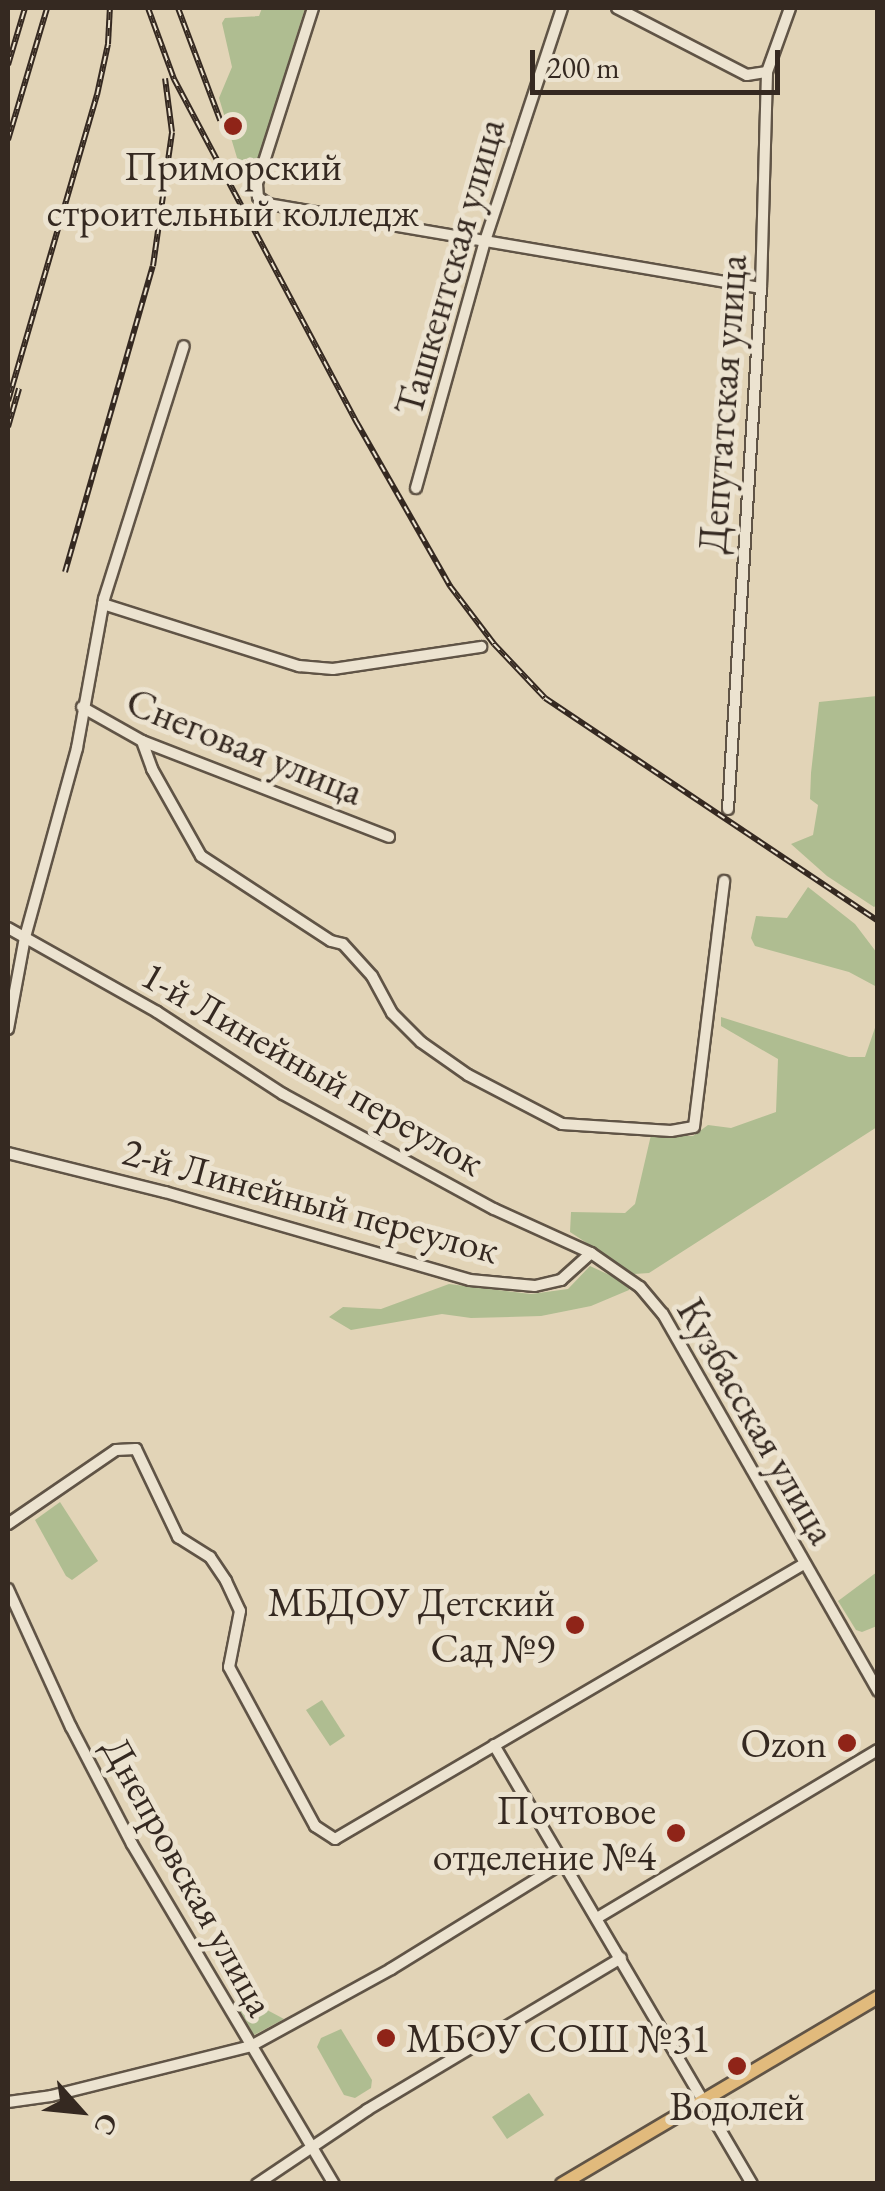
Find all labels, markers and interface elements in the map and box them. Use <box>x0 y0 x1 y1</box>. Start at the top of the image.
scale bar <box>535 30 785 92</box>
text: 200 m <box>547 48 620 87</box>
street label: Ташкентская улица <box>384 113 514 421</box>
marker: Приморский строительный колледж <box>222 115 244 137</box>
place label: Приморский строительный колледж <box>47 142 419 236</box>
street label: Депутатская улица <box>688 253 756 555</box>
street label: Снеговая улица <box>120 677 370 815</box>
street label: 1-й Линейный переулок <box>133 950 493 1186</box>
street label: 2-й Линейный переулок <box>118 1127 504 1273</box>
street label: Кузбасская улица <box>667 1289 847 1553</box>
place label: МБДОУ Детский Сад №9 <box>268 1578 555 1672</box>
marker: МБДОУ Детский Сад №9 <box>564 1614 586 1636</box>
place label: Ozon <box>740 1719 827 1767</box>
street label: Днепровская улица <box>92 1728 286 2024</box>
marker: Ozon <box>836 1732 858 1754</box>
place label: Почтовое отделение №4 <box>433 1786 656 1880</box>
marker: Почтовое отделение №4 <box>665 1822 687 1844</box>
place label: МБОУ СОШ №31 <box>406 2014 710 2062</box>
marker: МБОУ СОШ №31 <box>375 2027 397 2049</box>
marker: Водолей <box>726 2055 748 2077</box>
north arrow <box>30 2061 130 2161</box>
place label: Водолей <box>669 2082 805 2130</box>
text: С <box>86 2108 127 2142</box>

